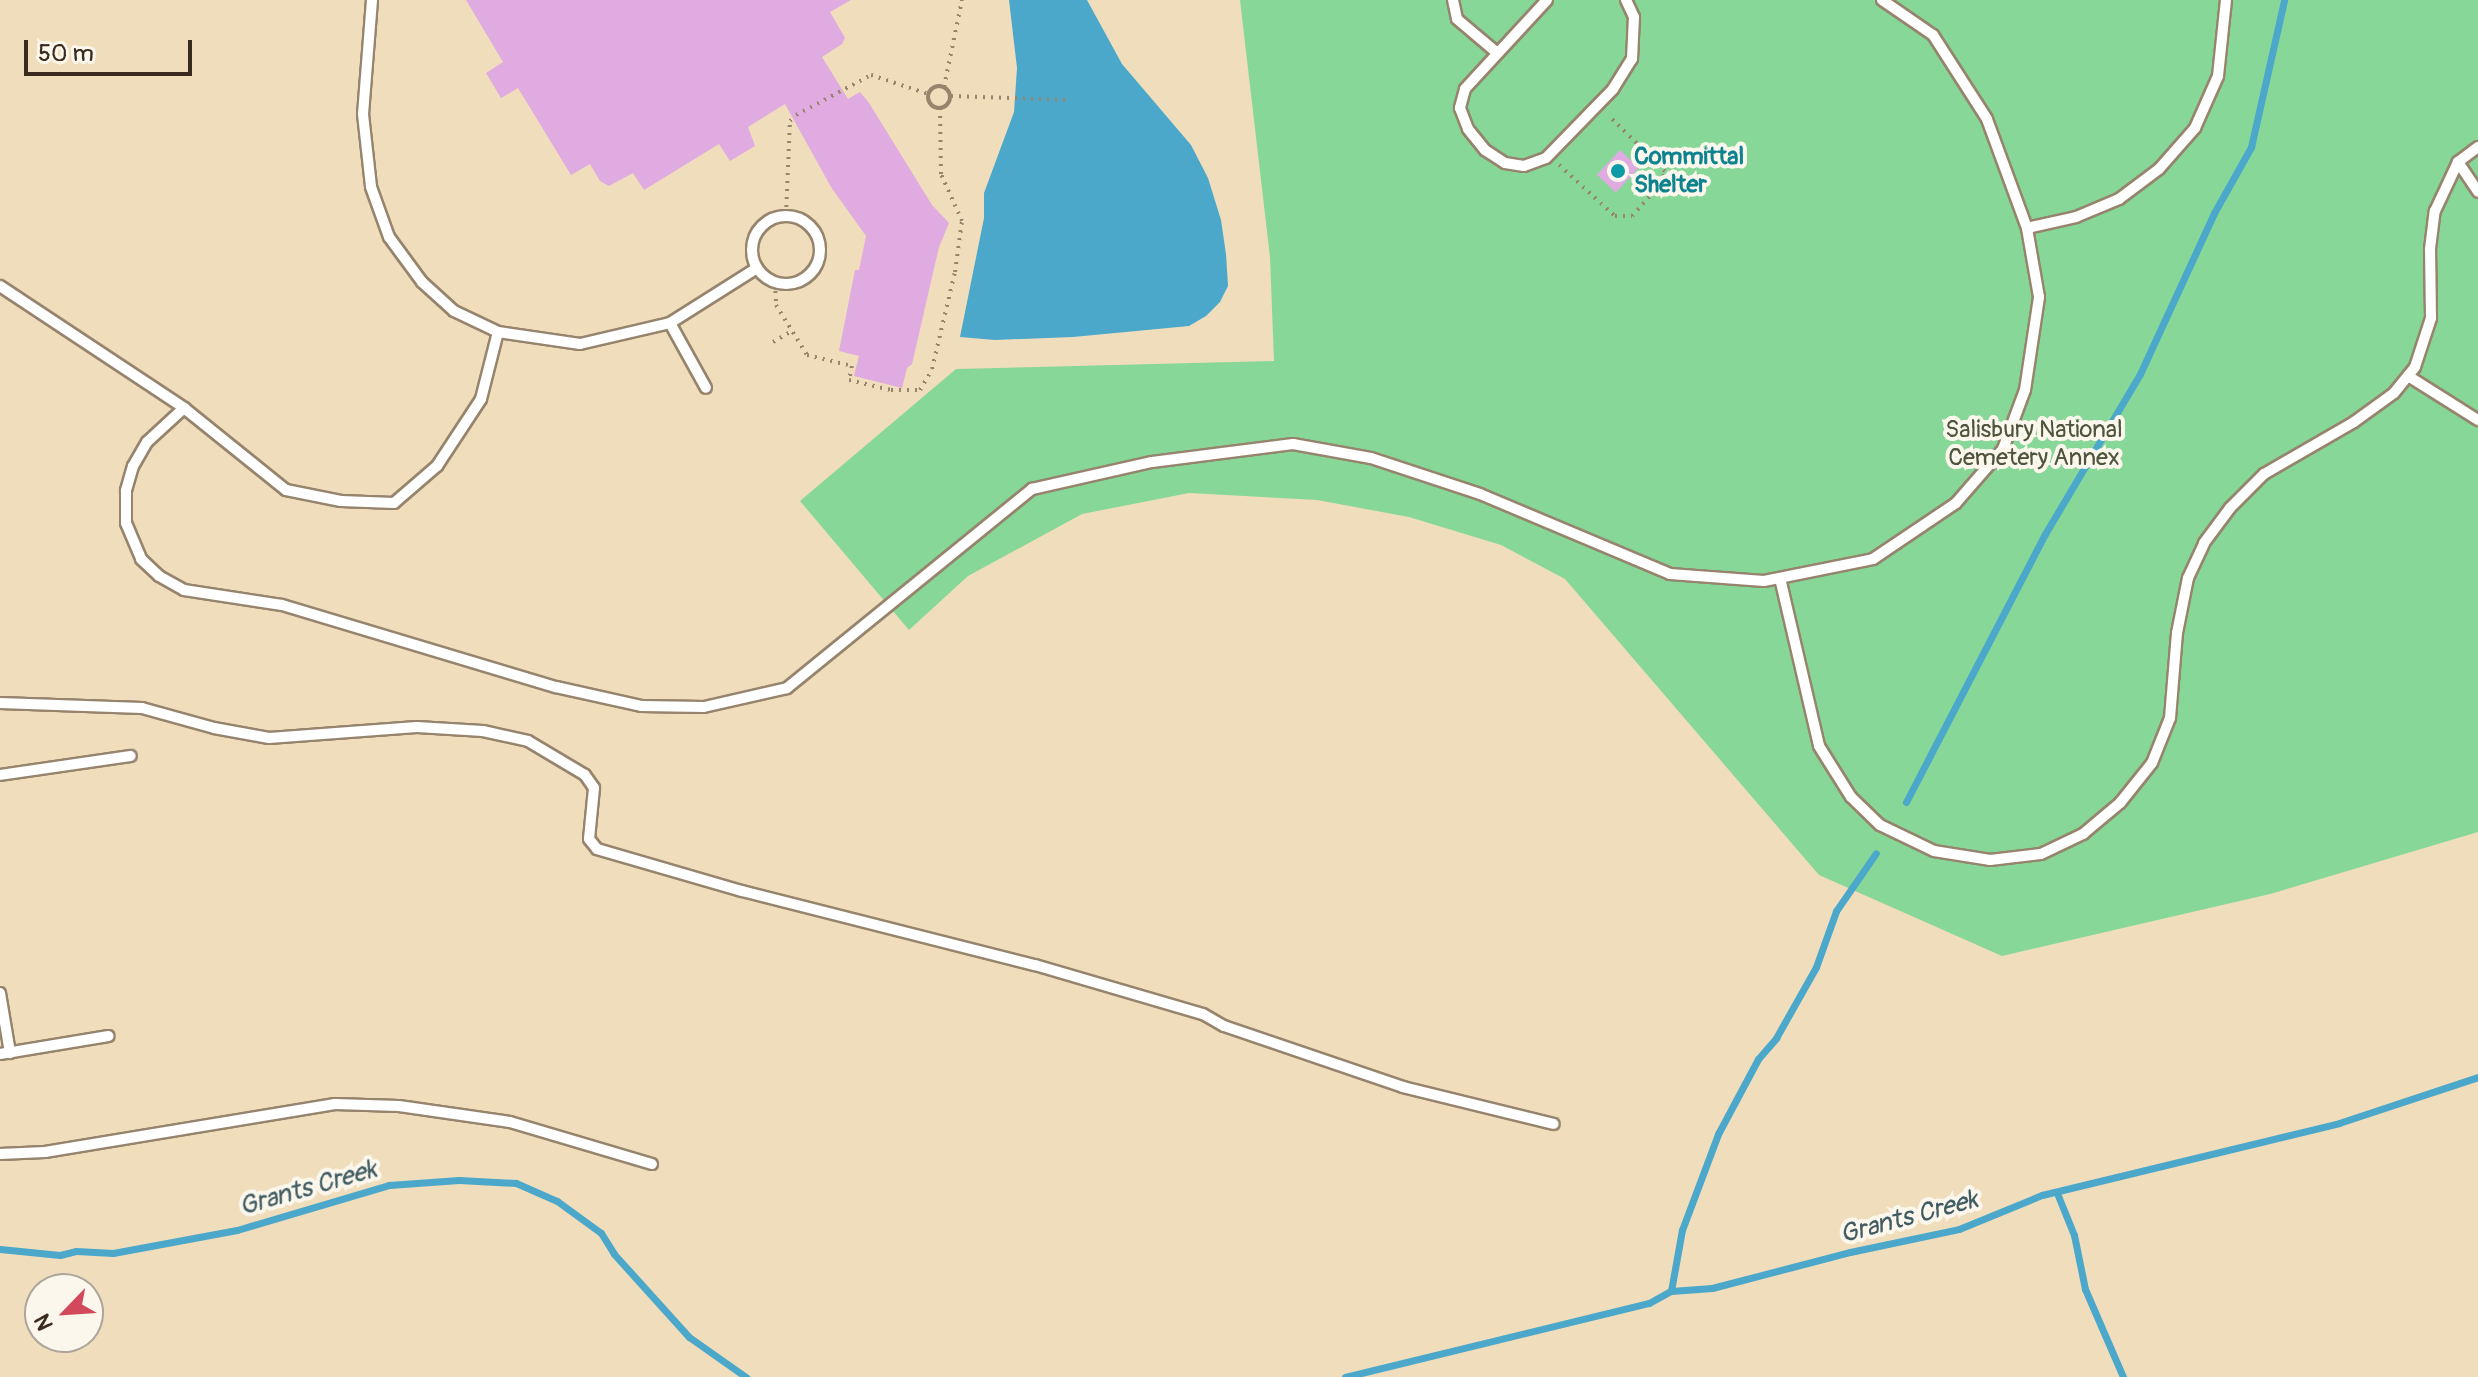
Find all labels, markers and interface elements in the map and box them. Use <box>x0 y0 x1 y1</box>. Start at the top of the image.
scale bar <box>28 24 196 74</box>
text: 50 m <box>38 39 94 68</box>
place label: Committal Shelter <box>1634 143 1744 199</box>
marker: Committal Shelter <box>1609 162 1627 180</box>
park label: Salisbury National Cemetery Annex <box>1945 416 2123 472</box>
water label: Grants Creek <box>236 1155 380 1223</box>
water label: Grants Creek <box>1837 1185 1981 1251</box>
north arrow <box>24 1273 104 1353</box>
text: N <box>28 1310 60 1335</box>

